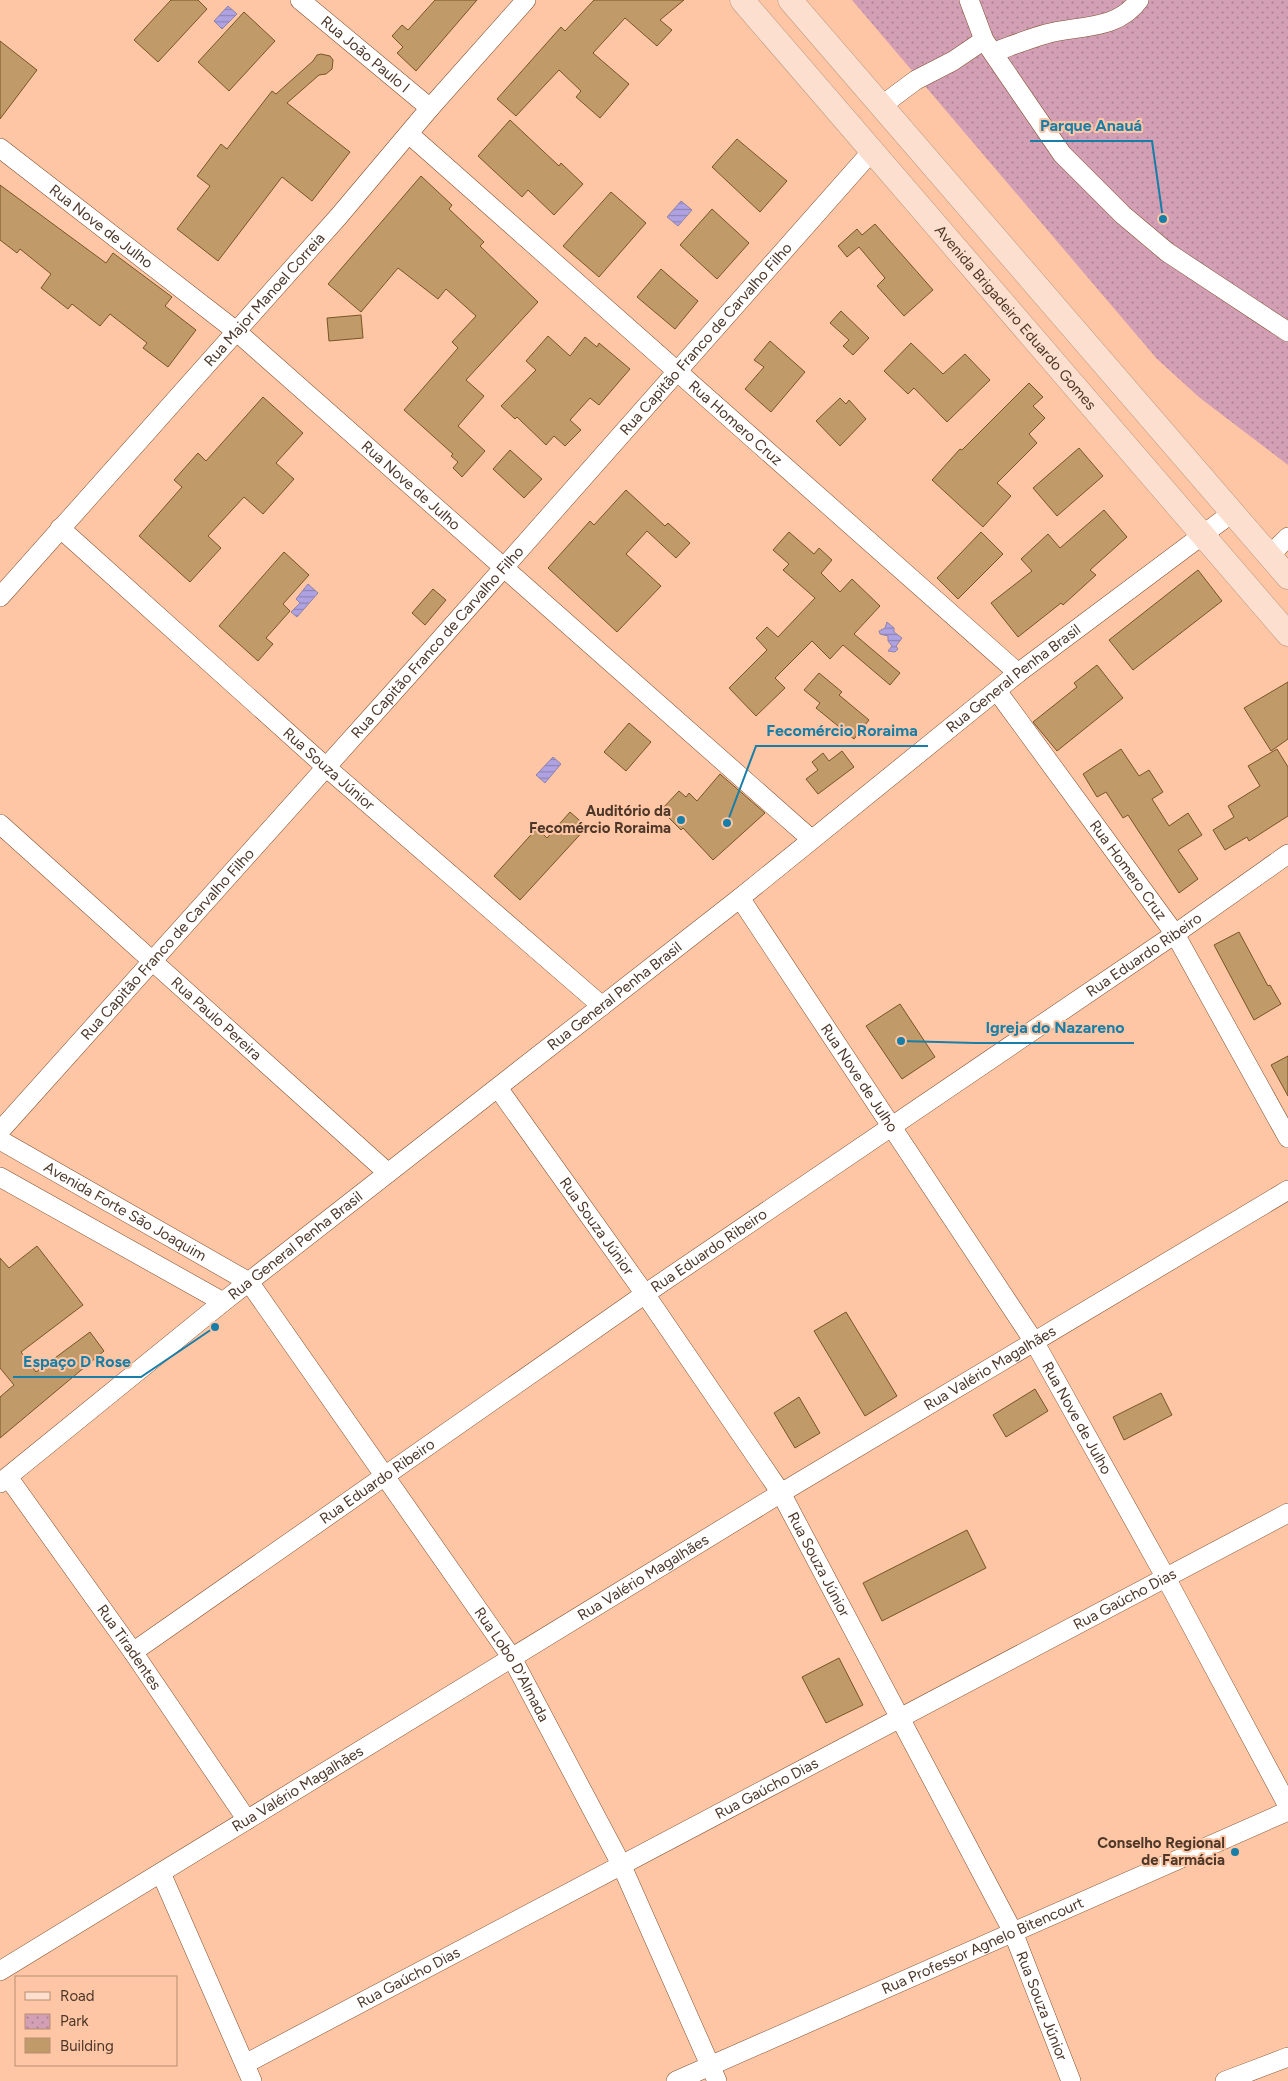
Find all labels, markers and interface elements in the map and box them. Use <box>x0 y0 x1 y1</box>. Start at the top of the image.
street label: Rua João Paulo I <box>317 12 413 96</box>
callout: Parque Anauá <box>1030 110 1152 141</box>
text: Parque Anauá <box>1040 116 1142 135</box>
street label: Rua Nove de Julho <box>46 181 157 272</box>
street label: Avenida Brigadeiro Eduardo Gomes <box>931 221 1100 414</box>
street label: Rua Major Manoel Correia <box>200 229 329 370</box>
street label: Rua Capitão Franco de Carvalho Filho <box>616 239 796 439</box>
street label: Rua Homero Cruz <box>685 377 786 469</box>
street label: Rua Nove de Julho <box>358 437 464 534</box>
street label: Rua Capitão Franco de Carvalho Filho <box>347 542 528 742</box>
street label: Rua General Penha Brasil <box>943 620 1084 737</box>
callout: Fecomércio Roraima <box>756 715 928 746</box>
text: Fecomércio Roraima <box>766 721 918 740</box>
street label: Rua Souza Júnior <box>279 724 378 814</box>
place label: Auditório da Fecomércio Roraima <box>529 802 671 837</box>
marker: Auditório da Fecomércio Roraima <box>675 814 687 826</box>
street label: Rua Homero Cruz <box>1086 817 1171 924</box>
street label: Rua Capitão Franco de Carvalho Filho <box>77 844 258 1044</box>
street label: Rua Eduardo Ribeiro <box>1083 909 1205 1001</box>
street label: Rua General Penha Brasil <box>544 938 685 1054</box>
street label: Rua Paulo Pereira <box>167 973 265 1064</box>
callout: Igreja do Nazareno <box>975 1012 1134 1043</box>
text: Igreja do Nazareno <box>985 1018 1125 1037</box>
street label: Rua Nove de Julho <box>817 1021 902 1136</box>
street label: Avenida Forte São Joaquim <box>41 1158 209 1265</box>
street label: Rua Souza Júnior <box>556 1174 638 1279</box>
street label: Rua General Penha Brasil <box>225 1187 366 1304</box>
street label: Rua Eduardo Ribeiro <box>647 1205 771 1296</box>
street label: Rua Valério Magalhães <box>921 1322 1059 1414</box>
callout: Espaço D Rose <box>13 1346 141 1377</box>
text: Espaço D Rose <box>23 1352 131 1371</box>
street label: Rua Nove de Julho <box>1038 1359 1116 1478</box>
street label: Rua Eduardo Ribeiro <box>316 1435 438 1528</box>
street label: Rua Souza Júnior <box>784 1509 854 1620</box>
street label: Rua Valério Magalhães <box>574 1530 712 1624</box>
street label: Rua Gaúcho Dias <box>1070 1565 1179 1634</box>
street label: Rua Tiradentes <box>93 1601 165 1693</box>
street label: Rua Lobo D'Almada <box>470 1604 553 1725</box>
street label: Rua Valério Magalhães <box>229 1742 367 1836</box>
street label: Rua Gaúcho Dias <box>712 1754 821 1823</box>
place label: Conselho Regional de Farmácia <box>1097 1834 1225 1869</box>
marker: Conselho Regional de Farmácia <box>1229 1846 1241 1858</box>
street label: Rua Professor Agnelo Bitencourt <box>879 1893 1087 1998</box>
street label: Rua Gaúcho Dias <box>354 1943 463 2012</box>
street label: Rua Souza Júnior <box>1012 1949 1071 2063</box>
legend <box>15 1976 178 2066</box>
text: Road <box>60 1987 95 2005</box>
text: Park <box>60 2012 89 2030</box>
text: Building <box>60 2037 114 2055</box>

